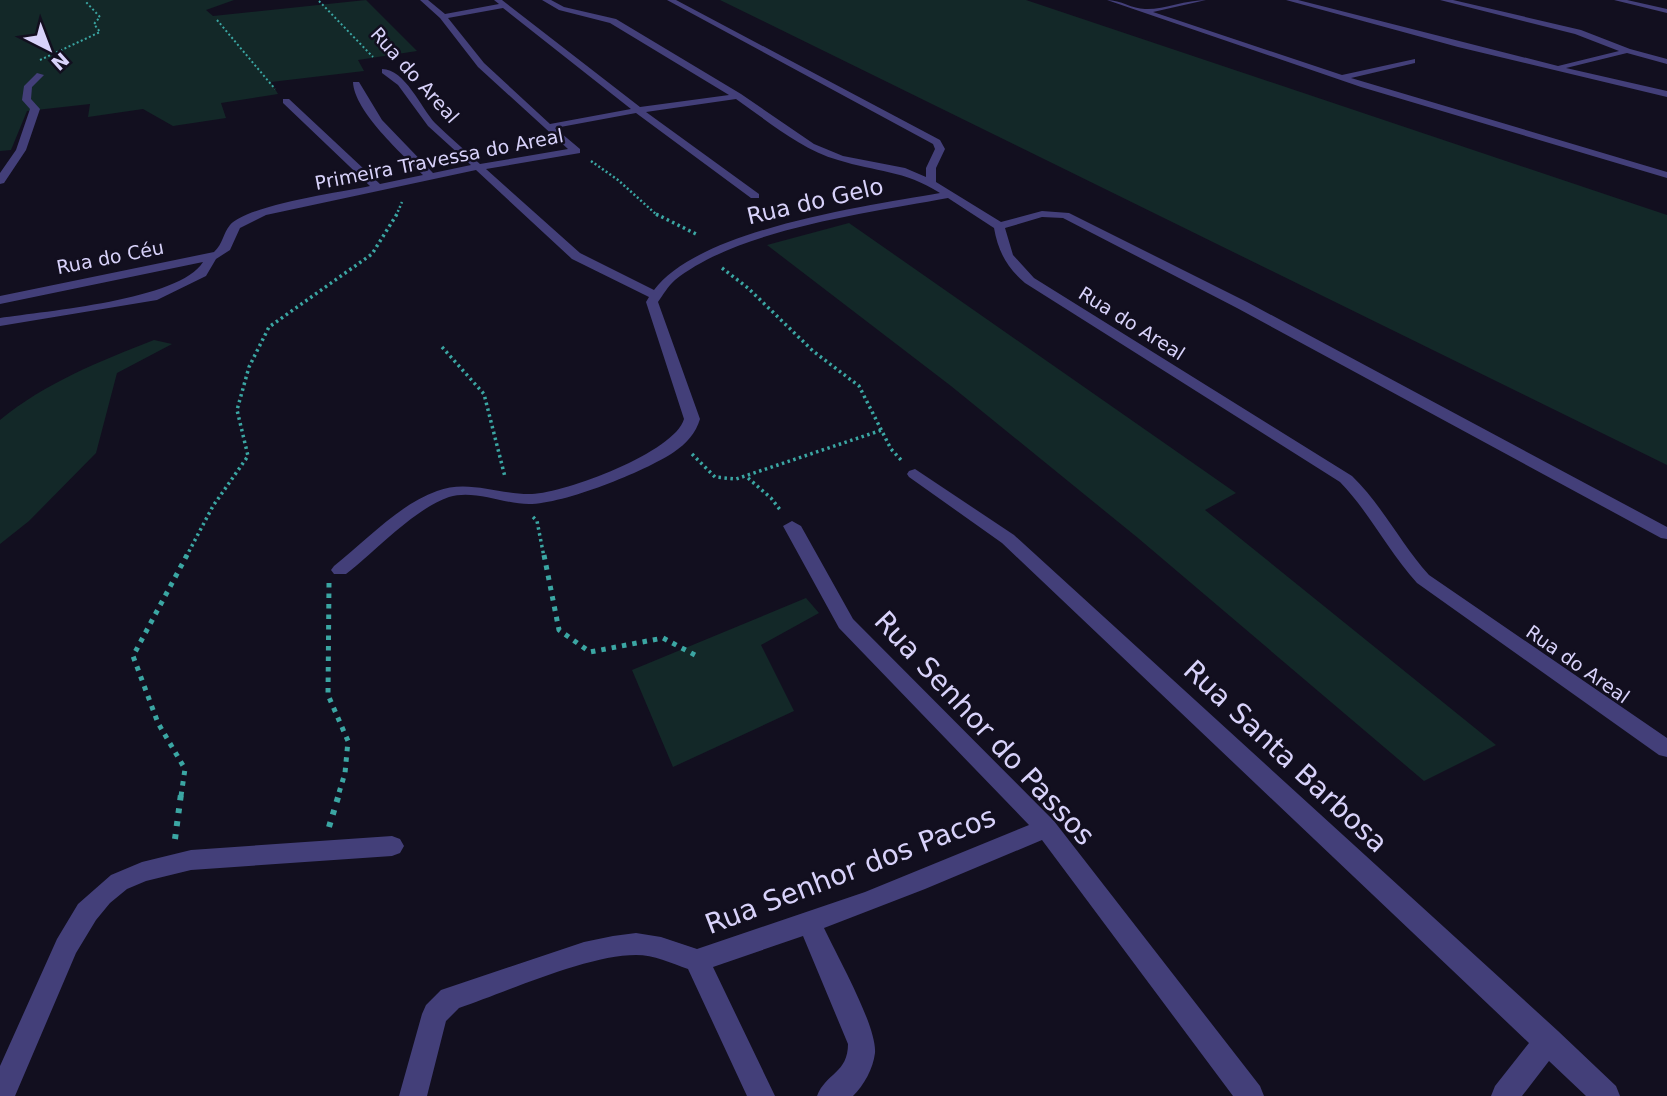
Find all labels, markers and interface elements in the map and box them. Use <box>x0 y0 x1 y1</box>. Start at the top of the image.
north arrow <box>14 14 84 84</box>
street label: Rua do Areal <box>366 23 464 127</box>
text: N <box>47 48 74 75</box>
street label: Primeira Travessa do Areal <box>313 124 565 194</box>
street label: Rua do Gelo <box>744 173 886 229</box>
street label: Rua do Céu <box>55 236 165 278</box>
street label: Rua do Areal <box>1075 282 1189 364</box>
street label: Rua Senhor do Passos <box>868 605 1102 852</box>
street label: Rua do Areal <box>1522 620 1634 708</box>
street label: Rua Santa Barbosa <box>1177 654 1394 859</box>
street label: Rua Senhor dos Pacos <box>700 800 1000 941</box>

